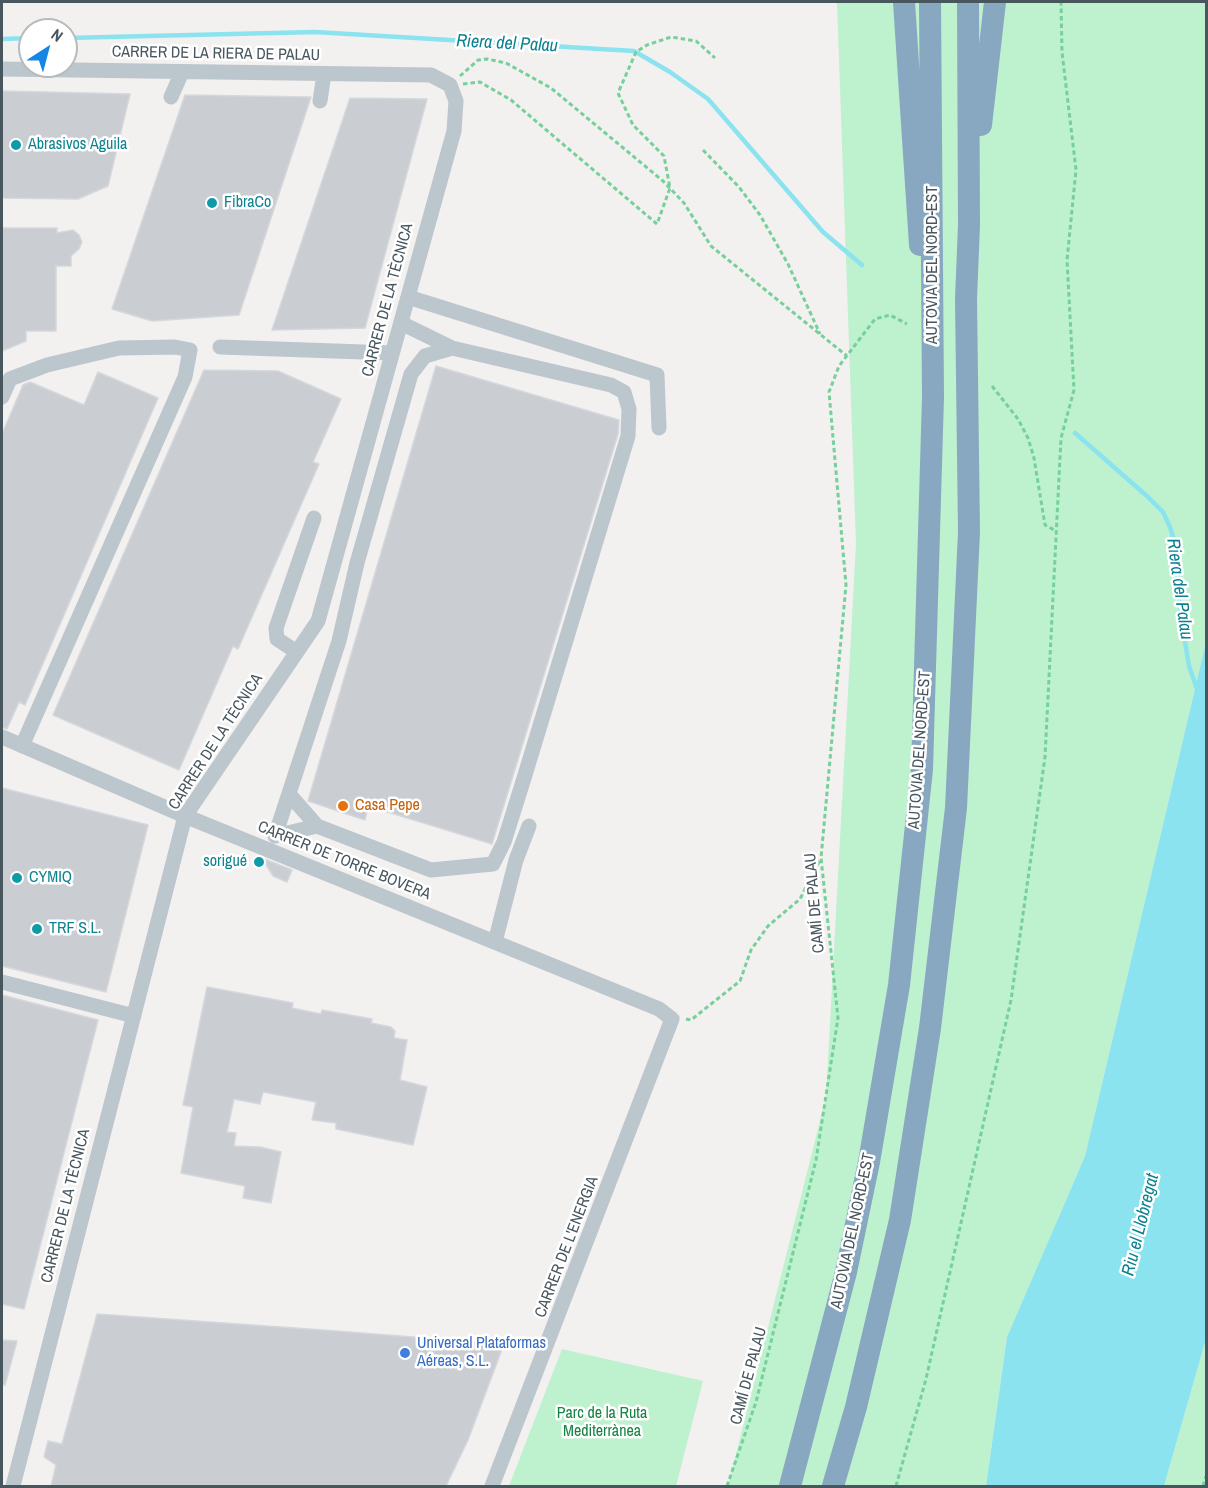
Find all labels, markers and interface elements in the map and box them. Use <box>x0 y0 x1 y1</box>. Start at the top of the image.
north arrow <box>18 18 78 78</box>
text: N <box>47 23 68 47</box>
water label: Riera del Palau <box>456 31 558 57</box>
street label: CARRER DE LA RIERA DE PALAU <box>112 43 320 65</box>
place label: Abrasivos Aguila <box>28 135 127 155</box>
marker: Abrasivos Aguila <box>9 138 23 152</box>
street label: AUTOVIA DEL NORD-EST <box>923 186 943 344</box>
place label: FibraCo <box>224 193 271 213</box>
marker: FibraCo <box>205 196 219 210</box>
street label: CARRER DE LA TÈCNICA <box>358 221 418 379</box>
water label: Riera del Palau <box>1161 537 1197 641</box>
street label: CARRER DE LA TÈCNICA <box>165 670 267 814</box>
street label: AUTOVIA DEL NORD-EST <box>905 670 935 830</box>
place label: Casa Pepe <box>355 796 420 816</box>
marker: Casa Pepe <box>336 799 350 813</box>
street label: CARRER DE TORRE BOVERA <box>255 817 433 905</box>
place label: sorigué <box>203 852 247 872</box>
street label: CAMÍ DE PALAU <box>801 852 829 954</box>
marker: sorigué <box>252 855 266 869</box>
place label: CYMIQ <box>29 868 72 888</box>
marker: CYMIQ <box>10 871 24 885</box>
place label: TRF S.L. <box>49 919 101 939</box>
marker: TRF S.L. <box>30 922 44 936</box>
street label: CARRER DE LA TÈCNICA <box>38 1127 94 1285</box>
street label: AUTOVIA DEL NORD-EST <box>827 1151 879 1311</box>
water label: Riu el Llobregat <box>1118 1172 1164 1278</box>
street label: CARRER DE L'ENERGIA <box>531 1174 603 1320</box>
street label: CAMÍ DE PALAU <box>727 1325 771 1427</box>
place label: Universal Plataformas Aéreas, S.L. <box>417 1334 546 1372</box>
marker: Universal Plataformas Aéreas, S.L. <box>398 1346 412 1360</box>
park label: Parc de la Ruta Mediterrànea <box>557 1404 647 1442</box>

